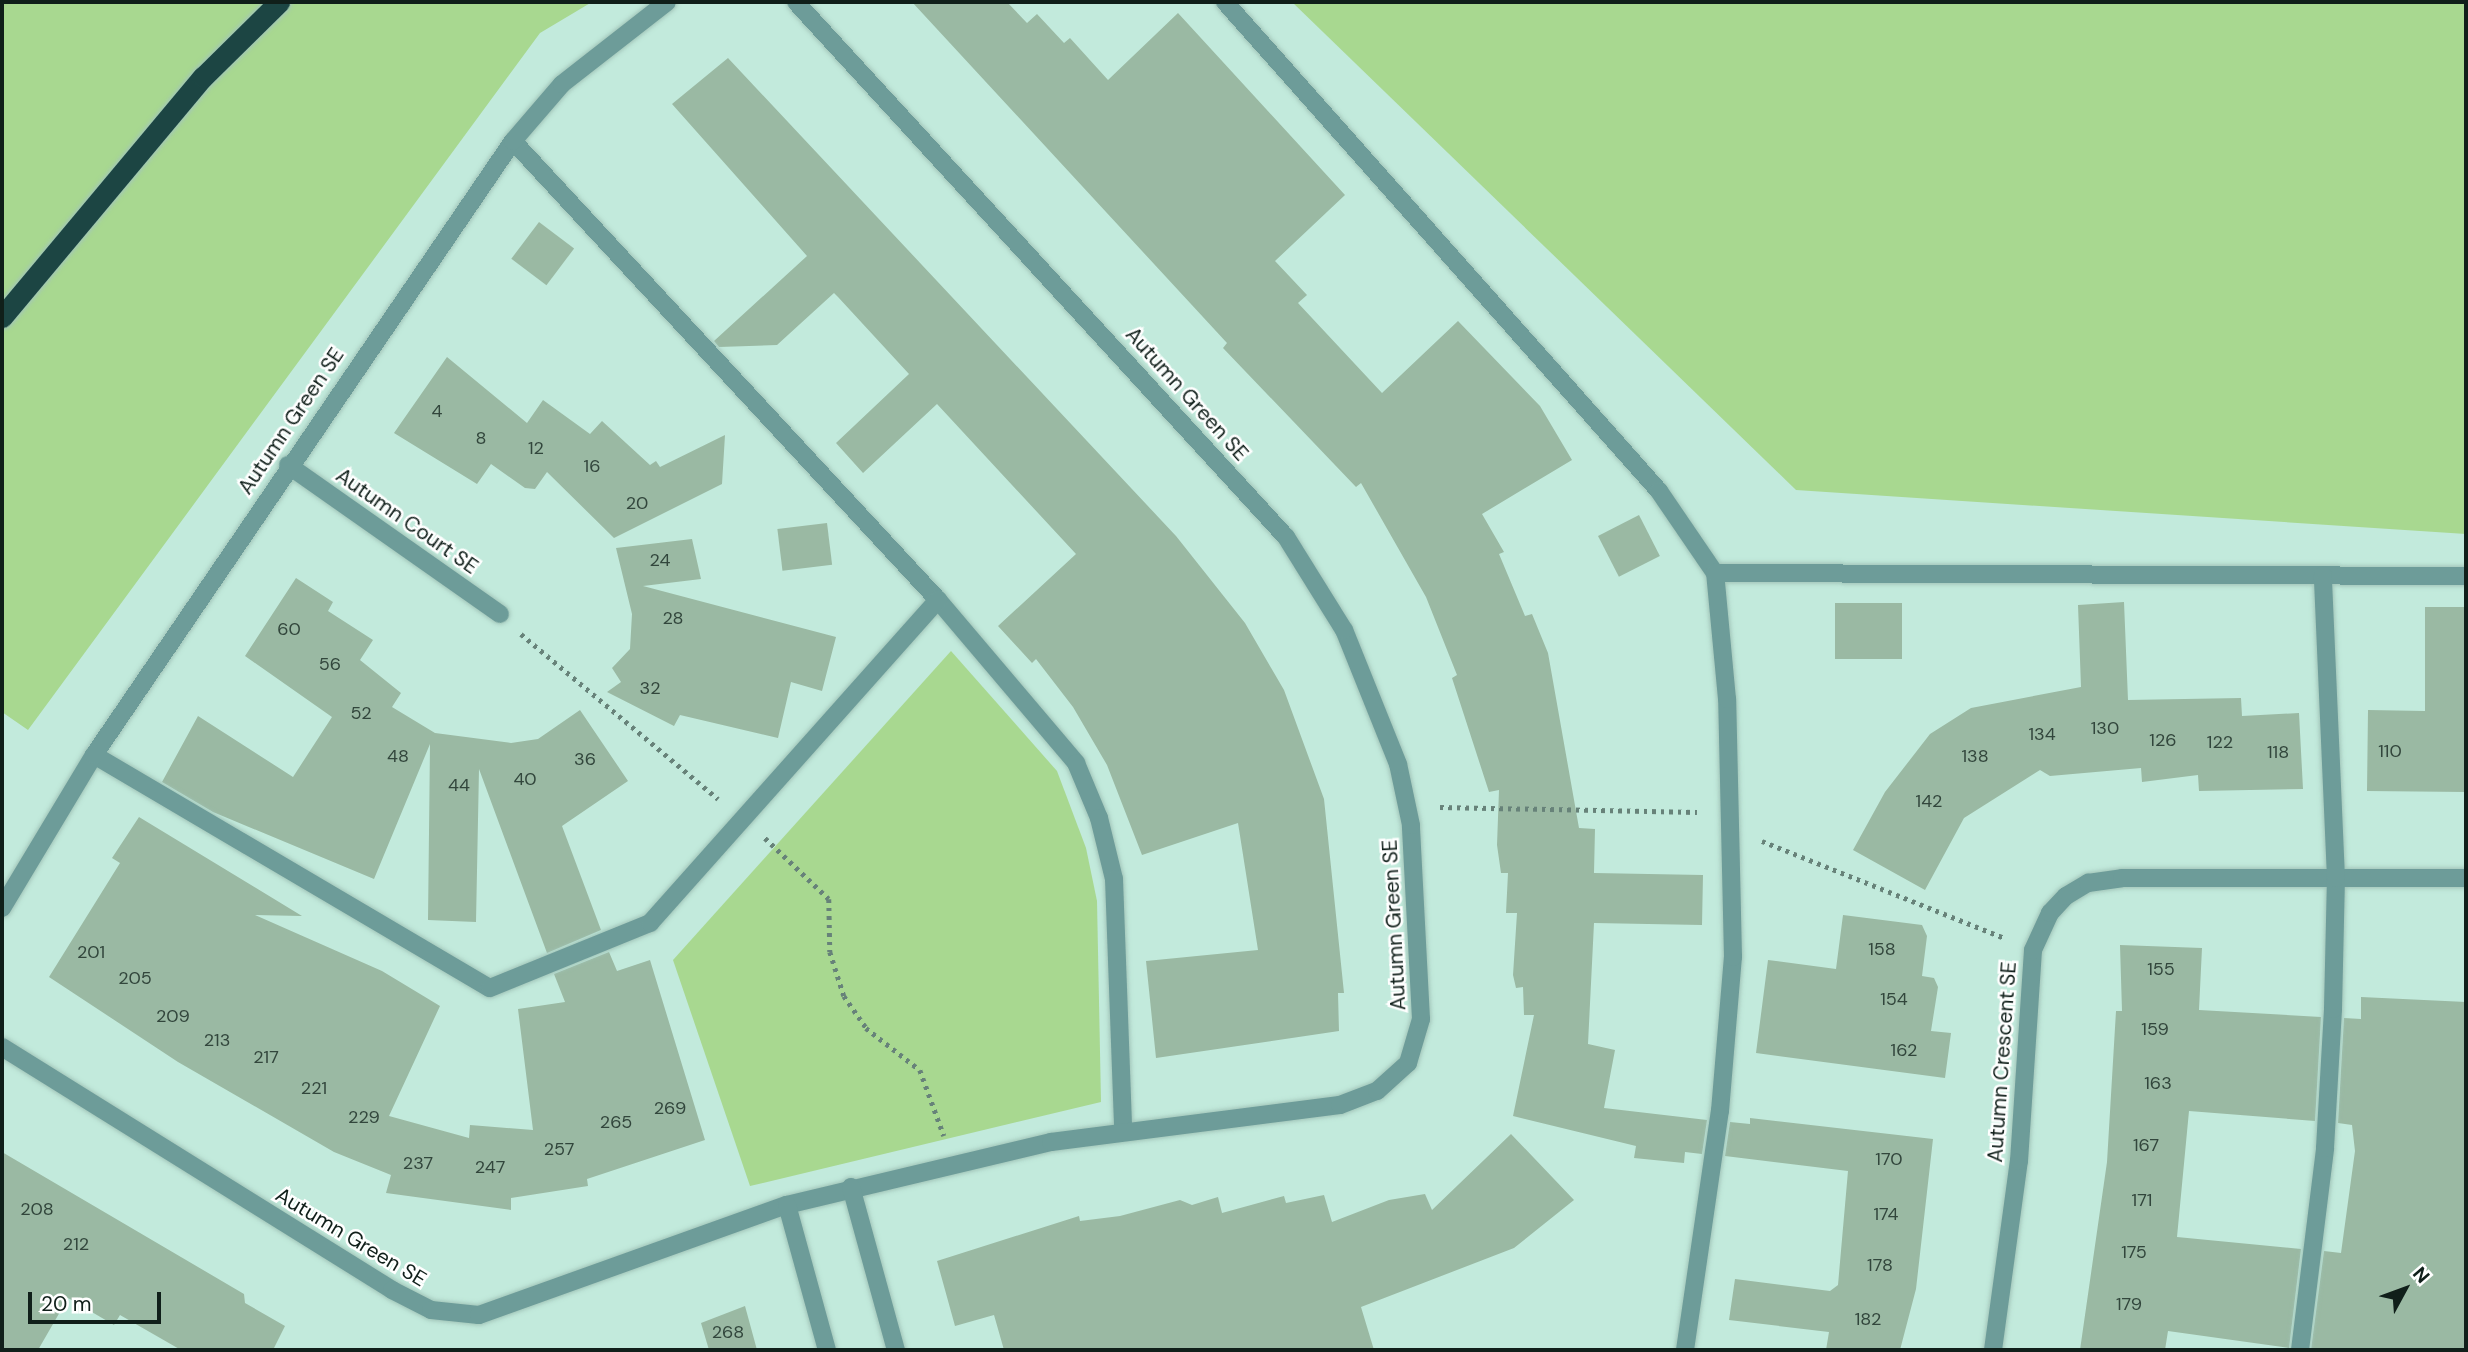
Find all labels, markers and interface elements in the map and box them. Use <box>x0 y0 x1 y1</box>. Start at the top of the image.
street label: Autumn Green SE <box>1120 322 1254 466</box>
street label: Autumn Green SE <box>233 343 349 499</box>
house number: 4 <box>432 400 442 422</box>
house number: 8 <box>476 427 486 449</box>
house number: 12 <box>528 437 544 459</box>
house number: 16 <box>584 455 600 477</box>
street label: Autumn Court SE <box>331 463 483 579</box>
house number: 20 <box>626 492 648 514</box>
house number: 24 <box>650 549 670 571</box>
house number: 28 <box>662 607 684 629</box>
house number: 60 <box>277 618 301 640</box>
house number: 56 <box>319 653 341 675</box>
house number: 32 <box>639 677 661 699</box>
house number: 52 <box>350 702 372 724</box>
house number: 130 <box>2091 717 2119 739</box>
house number: 134 <box>2028 723 2056 745</box>
house number: 126 <box>2149 729 2177 751</box>
house number: 122 <box>2207 731 2233 753</box>
house number: 110 <box>2378 740 2402 762</box>
house number: 118 <box>2267 741 2289 763</box>
house number: 48 <box>387 745 409 767</box>
house number: 138 <box>1961 745 1989 767</box>
house number: 36 <box>574 748 596 770</box>
house number: 40 <box>513 768 537 790</box>
house number: 44 <box>448 774 470 796</box>
house number: 142 <box>1916 790 1942 812</box>
street label: Autumn Green SE <box>1377 839 1411 1011</box>
house number: 158 <box>1868 938 1896 960</box>
house number: 201 <box>77 941 105 963</box>
house number: 155 <box>2147 958 2175 980</box>
street label: Autumn Crescent SE <box>1982 961 2022 1163</box>
house number: 205 <box>118 967 152 989</box>
house number: 154 <box>1880 988 1908 1010</box>
house number: 209 <box>156 1005 190 1027</box>
house number: 159 <box>2141 1018 2169 1040</box>
house number: 213 <box>204 1029 230 1051</box>
house number: 162 <box>1891 1039 1917 1061</box>
house number: 217 <box>253 1046 279 1068</box>
house number: 163 <box>2144 1072 2172 1094</box>
house number: 221 <box>301 1077 327 1099</box>
house number: 269 <box>654 1097 686 1119</box>
house number: 229 <box>348 1106 380 1128</box>
house number: 265 <box>600 1111 632 1133</box>
house number: 167 <box>2133 1134 2159 1156</box>
house number: 257 <box>544 1138 574 1160</box>
house number: 170 <box>1875 1148 1903 1170</box>
house number: 237 <box>403 1152 433 1174</box>
house number: 247 <box>475 1156 505 1178</box>
street label: Autumn Green SE <box>271 1182 431 1292</box>
house number: 171 <box>2132 1189 2152 1211</box>
house number: 208 <box>20 1198 54 1220</box>
house number: 174 <box>1873 1203 1899 1225</box>
house number: 212 <box>63 1233 89 1255</box>
house number: 175 <box>2121 1241 2147 1263</box>
house number: 178 <box>1867 1254 1893 1276</box>
north arrow <box>2370 1254 2440 1324</box>
text: N <box>2407 1261 2435 1288</box>
scale bar <box>32 1278 164 1322</box>
text: 20 m <box>41 1290 92 1318</box>
house number: 179 <box>2116 1293 2142 1315</box>
house number: 182 <box>1855 1308 1881 1330</box>
house number: 268 <box>712 1321 744 1343</box>

